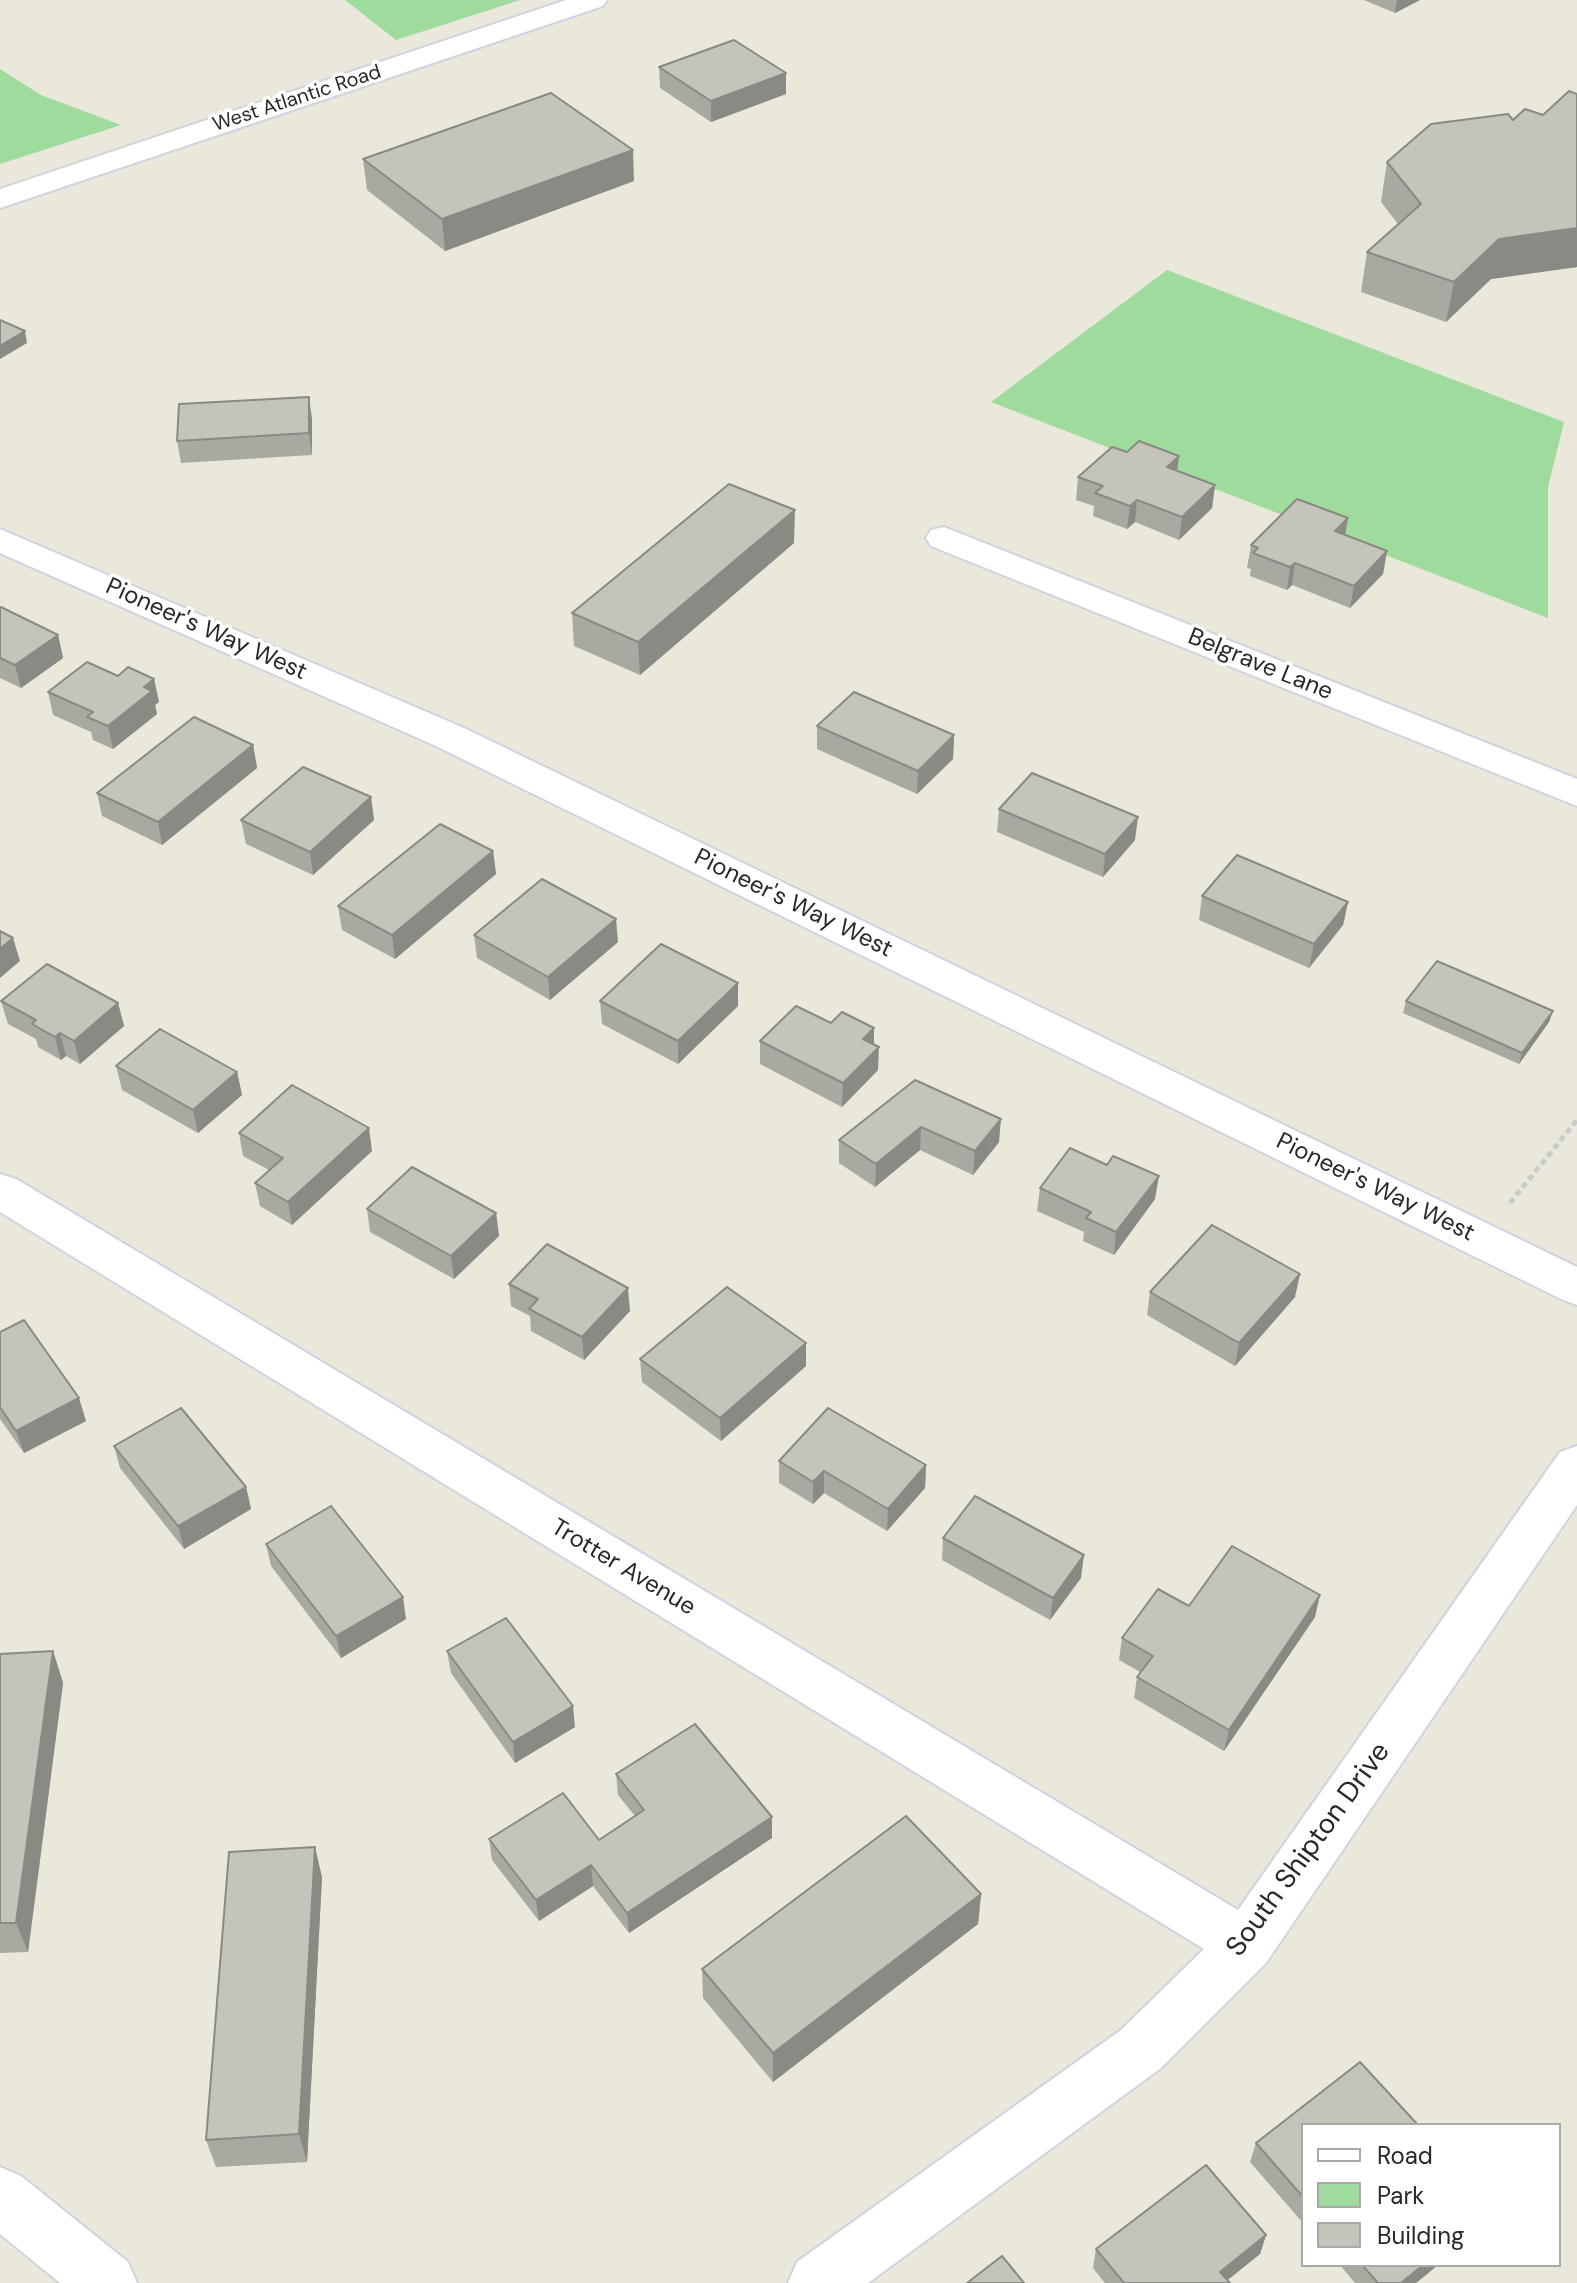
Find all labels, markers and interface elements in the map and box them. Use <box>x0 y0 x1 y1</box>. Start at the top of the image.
street label: West Atlantic Road <box>210 60 384 138</box>
street label: Pioneer's Way West <box>101 573 311 687</box>
street label: Belgrave Lane <box>1183 623 1337 707</box>
street label: Pioneer's Way West <box>689 843 897 965</box>
street label: Pioneer's Way West <box>1271 1127 1479 1249</box>
street label: Trotter Avenue <box>546 1514 700 1622</box>
street label: South Shipton Drive <box>1220 1736 1398 1964</box>
legend <box>1301 2123 1561 2267</box>
text: Road <box>1377 2140 1433 2171</box>
text: Park <box>1377 2180 1424 2211</box>
text: Building <box>1377 2220 1464 2251</box>

